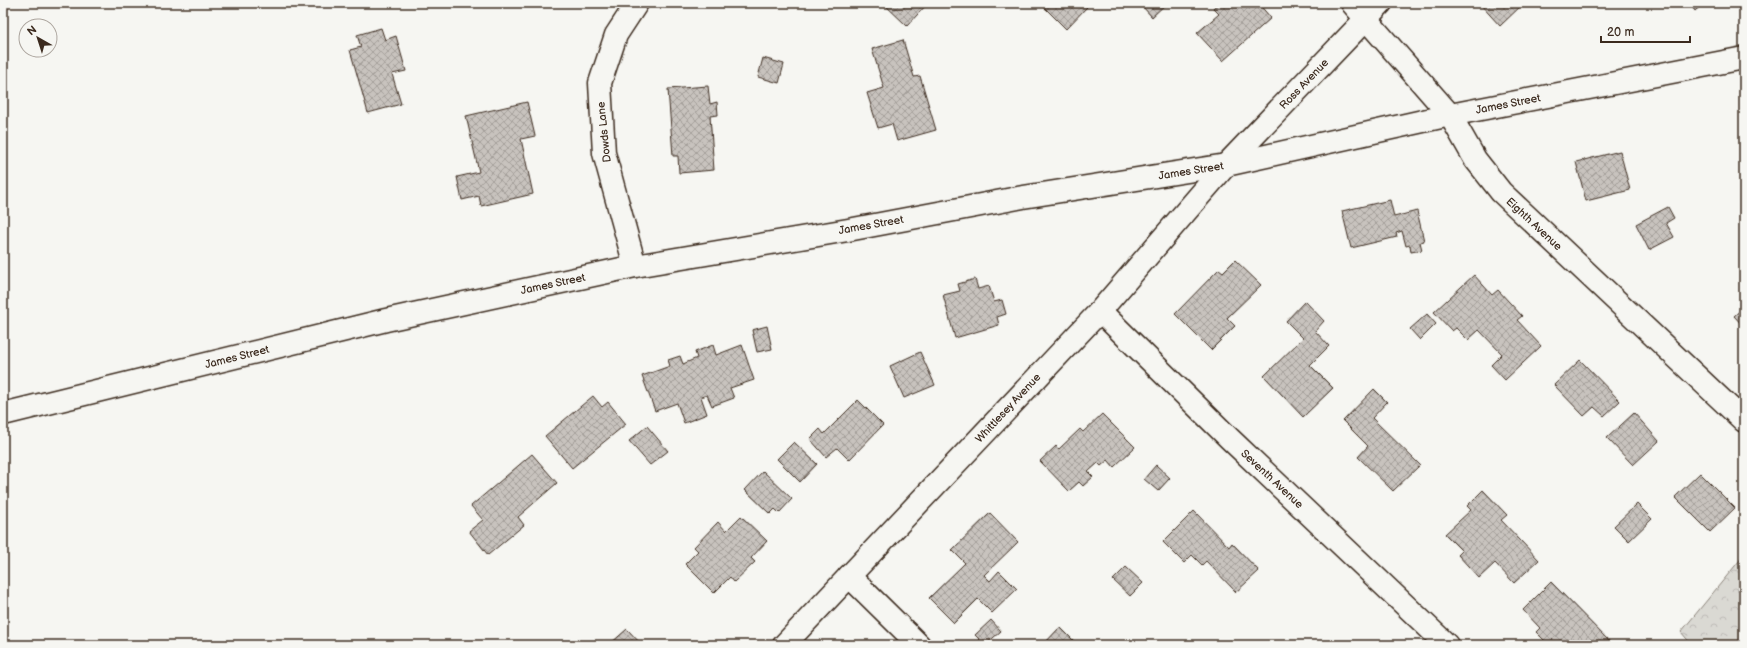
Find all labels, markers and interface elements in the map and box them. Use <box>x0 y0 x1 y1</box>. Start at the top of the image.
north arrow <box>18 18 58 58</box>
scale bar <box>1601 18 1690 44</box>
text: N <box>25 23 39 38</box>
text: 20 m <box>1607 25 1634 40</box>
street label: Ross Avenue <box>1277 56 1332 112</box>
street label: James Street <box>1474 91 1542 117</box>
street label: Dowds Lane <box>594 101 614 163</box>
street label: James Street <box>1157 159 1225 183</box>
street label: Eighth Avenue <box>1503 195 1565 253</box>
street label: James Street <box>837 213 905 237</box>
street label: James Street <box>519 271 587 297</box>
street label: James Street <box>204 343 271 371</box>
street label: Whittlesey Avenue <box>973 370 1044 445</box>
street label: Seventh Avenue <box>1238 447 1306 511</box>

